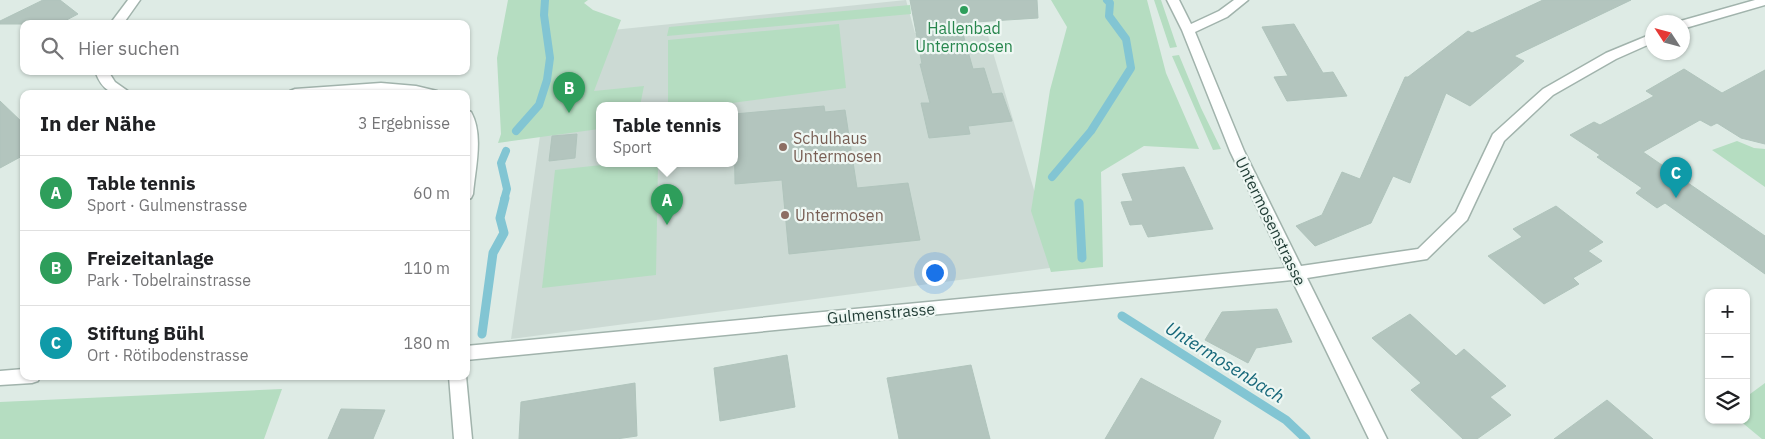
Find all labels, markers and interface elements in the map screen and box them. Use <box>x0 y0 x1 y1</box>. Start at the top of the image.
marker: Hallenbad Untermoosen <box>958 4 970 16</box>
north arrow <box>1645 15 1690 60</box>
place label: Hallenbad Untermoosen <box>915 18 1013 56</box>
search box <box>20 20 470 75</box>
icon: search <box>38 34 66 62</box>
text: Hier suchen <box>78 36 180 60</box>
pin: B <box>553 72 585 113</box>
popup <box>596 102 738 167</box>
text: In der Nähe <box>40 109 156 137</box>
text: 3 Ergebnisse <box>358 113 450 133</box>
text: Table tennis <box>613 113 721 137</box>
place label: Schulhaus Untermosen <box>793 128 882 166</box>
text: Sport <box>613 137 652 157</box>
marker: Schulhaus Untermosen <box>777 141 789 153</box>
street label: Untermosenstrasse <box>1231 153 1311 289</box>
pin: C <box>1660 157 1692 198</box>
text: Table tennis <box>87 171 196 195</box>
text: A <box>51 183 61 203</box>
text: 60 m <box>413 183 450 203</box>
pin: A <box>651 184 683 225</box>
text: Sport · Gulmenstrasse <box>87 195 247 215</box>
place label: Untermosen <box>795 205 884 225</box>
marker: Untermosen <box>779 209 791 221</box>
text: Freizeitanlage <box>87 246 214 270</box>
text: B <box>51 258 61 278</box>
text: 110 m <box>403 258 450 278</box>
your location <box>922 260 948 286</box>
text: Park · Tobelrainstrasse <box>87 270 251 290</box>
map controls <box>1705 289 1750 424</box>
button: + <box>1705 289 1750 334</box>
street label: Gulmenstrasse <box>826 298 936 328</box>
water label: Untermosenbach <box>1161 316 1289 408</box>
text: Stiftung Bühl <box>87 321 204 345</box>
text: C <box>51 333 61 353</box>
text: 180 m <box>403 333 450 353</box>
button: − <box>1705 334 1750 379</box>
text: Ort · Rötibodenstrasse <box>87 345 249 365</box>
button: layers <box>1705 379 1750 424</box>

